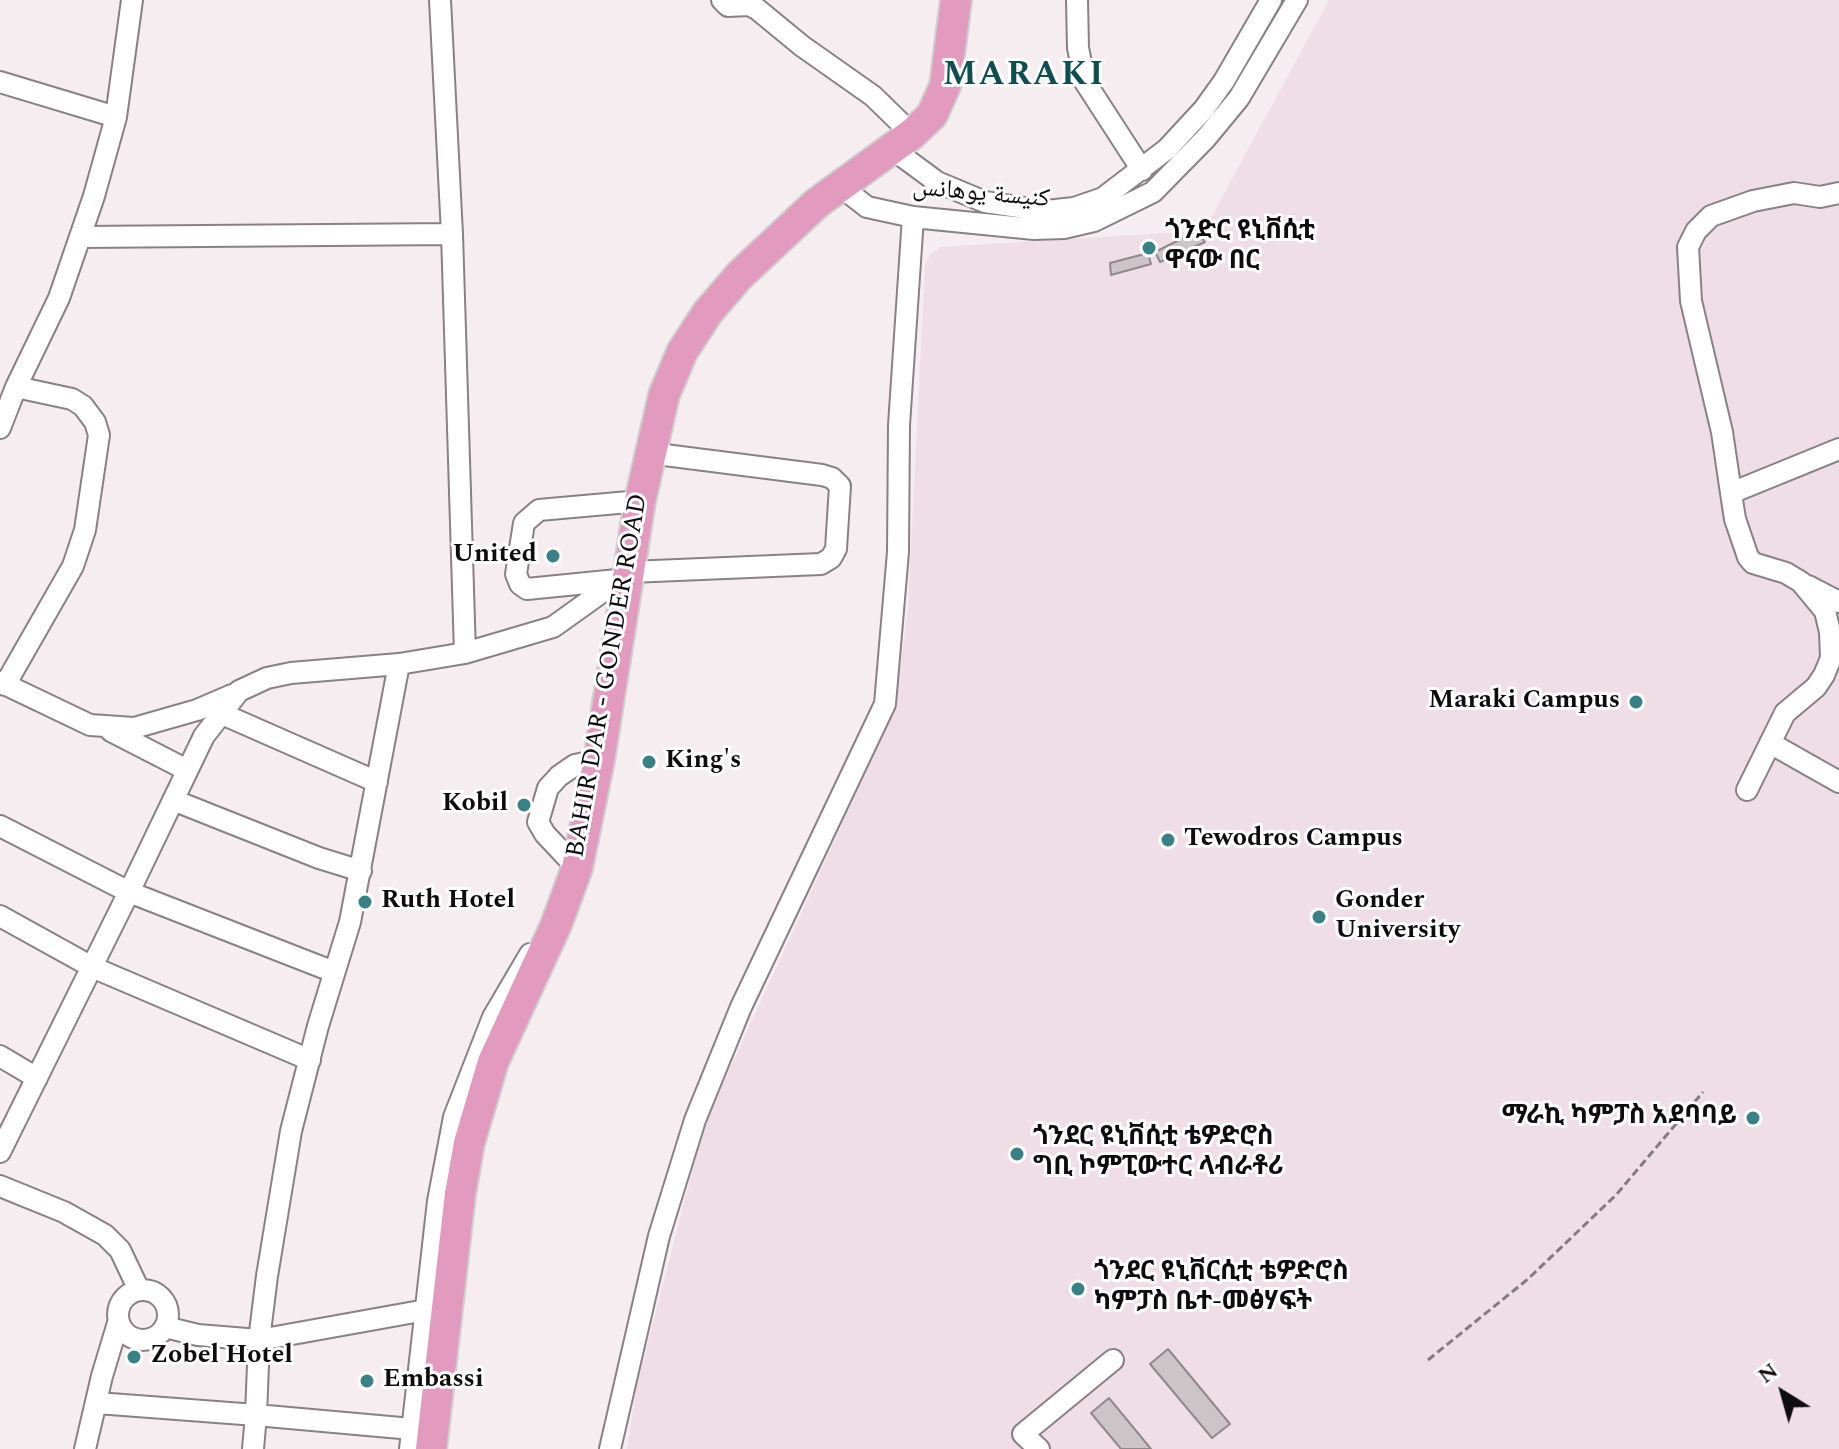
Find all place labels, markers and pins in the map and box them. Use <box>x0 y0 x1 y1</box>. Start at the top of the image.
place label: ጎንድር ዩኒቨሲቲ ዋናው በር <box>1165 217 1315 278</box>
marker: ጎንድር ዩኒቨሲቲ ዋናው በር <box>1140 239 1158 257</box>
place label: United <box>453 540 537 572</box>
marker: United <box>544 547 562 565</box>
place label: Maraki Campus <box>1428 686 1620 718</box>
marker: Maraki Campus <box>1627 693 1645 711</box>
place label: King's <box>665 746 741 778</box>
marker: King's <box>640 753 658 771</box>
place label: Kobil <box>442 789 508 821</box>
marker: Kobil <box>515 796 533 814</box>
place label: Tewodros Campus <box>1184 824 1403 856</box>
marker: Tewodros Campus <box>1159 831 1177 849</box>
place label: Ruth Hotel <box>381 886 515 918</box>
place label: Gonder University <box>1335 886 1460 948</box>
marker: Ruth Hotel <box>356 893 374 911</box>
marker: Gonder University <box>1310 908 1328 926</box>
place label: ማራኪ ካምፓስ አደባባይ <box>1502 1102 1737 1134</box>
marker: ማራኪ ካምፓስ አደባባይ <box>1744 1109 1762 1127</box>
place label: ጎንደር ዩኒቨሲቲ ቴዎድሮስ ግቢ ኮምፒውተር ላብራቶሪ <box>1033 1123 1284 1184</box>
marker: ጎንደር ዩኒቨሲቲ ቴዎድሮስ ግቢ ኮምፒውተር ላብራቶሪ <box>1008 1145 1026 1163</box>
place label: ጎንደር ዩኒቨርሲቲ ቴዎድሮስ ካምፓስ ቤተ-መፅሃፍት <box>1094 1258 1349 1320</box>
marker: ጎንደር ዩኒቨርሲቲ ቴዎድሮስ ካምፓስ ቤተ-መፅሃፍት <box>1069 1280 1087 1298</box>
place label: Zobel Hotel <box>150 1341 293 1373</box>
marker: Zobel Hotel <box>125 1348 143 1366</box>
place label: Embassi <box>383 1365 484 1397</box>
marker: Embassi <box>358 1372 376 1390</box>

